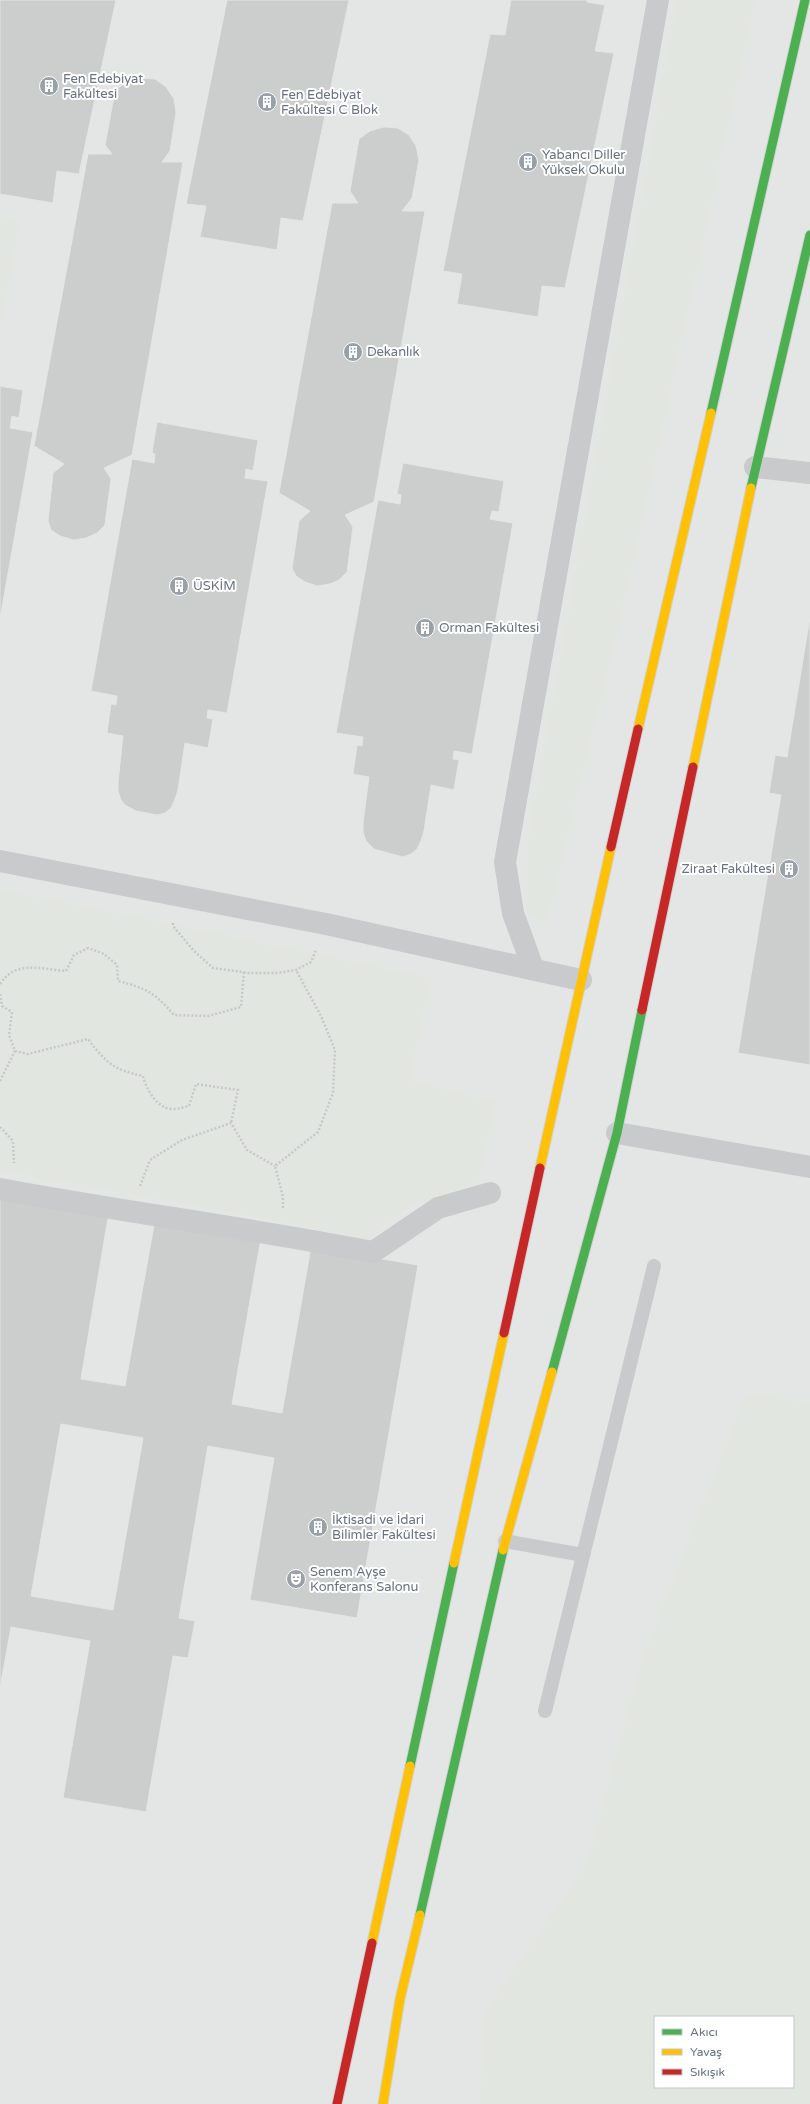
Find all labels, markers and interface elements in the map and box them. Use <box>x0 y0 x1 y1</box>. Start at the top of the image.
place label: Fen Edebiyat Fakültesi <box>63 71 143 102</box>
building icon: Fen Edebiyat Fakültesi <box>38 75 60 97</box>
place label: Fen Edebiyat Fakültesi C Blok <box>281 87 378 118</box>
building icon: Fen Edebiyat Fakültesi C Blok <box>256 91 278 113</box>
place label: Yabancı Diller Yüksek Okulu <box>542 147 625 178</box>
building icon: Yabancı Diller Yüksek Okulu <box>517 151 539 173</box>
building icon: Dekanlık <box>342 341 364 363</box>
place label: Dekanlık <box>367 344 420 360</box>
building icon: ÜSKİM <box>168 575 190 597</box>
place label: ÜSKİM <box>193 578 236 594</box>
building icon: Orman Fakültesi <box>414 617 436 639</box>
place label: Orman Fakültesi <box>439 620 539 636</box>
building icon: Ziraat Fakültesi <box>778 858 800 880</box>
place label: Ziraat Fakültesi <box>682 861 775 877</box>
place label: İktisadi ve İdari Bilimler Fakültesi <box>332 1512 436 1543</box>
building icon: İktisadi ve İdari Bilimler Fakültesi <box>307 1516 329 1538</box>
place label: Senem Ayşe Konferans Salonu <box>310 1564 418 1595</box>
theatre icon: Senem Ayşe Konferans Salonu <box>285 1568 307 1590</box>
legend <box>654 2016 794 2088</box>
text: Akıcı <box>690 2025 718 2039</box>
text: Yavaş <box>690 2045 722 2059</box>
text: Sıkışık <box>690 2065 726 2079</box>

